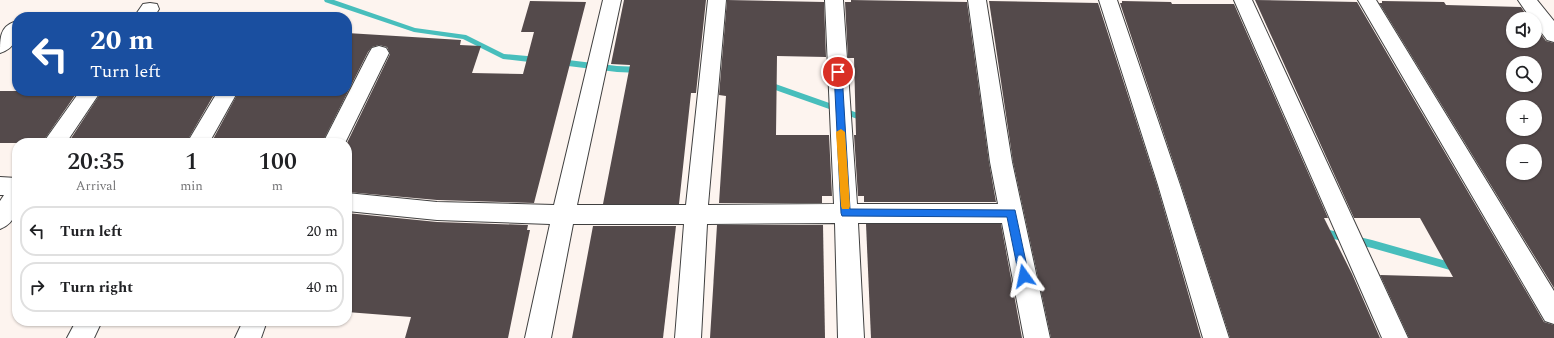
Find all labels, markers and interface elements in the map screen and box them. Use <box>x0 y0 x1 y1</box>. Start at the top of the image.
map controls <box>1506 12 1542 180</box>
button: sound <box>1506 12 1542 48</box>
text: 20 m <box>90 19 154 62</box>
icon: left <box>24 28 76 80</box>
pin <box>821 55 855 89</box>
button: search <box>1506 56 1542 92</box>
text: Turn left <box>90 58 161 85</box>
icon: arrive <box>827 61 849 83</box>
button: + <box>1506 100 1542 136</box>
text: 20:35 <box>67 144 125 180</box>
text: 1 <box>185 144 198 180</box>
text: 100 <box>258 144 297 180</box>
button: − <box>1506 144 1542 180</box>
text: Arrival <box>76 176 116 196</box>
text: min <box>180 176 203 196</box>
text: m <box>272 176 283 196</box>
icon: left <box>26 220 48 242</box>
text: Turn left <box>60 220 122 243</box>
text: 20 m <box>306 220 338 243</box>
position arrow <box>1003 255 1045 297</box>
icon: right <box>26 276 48 298</box>
text: Turn right <box>60 276 133 299</box>
text: 40 m <box>306 276 338 299</box>

